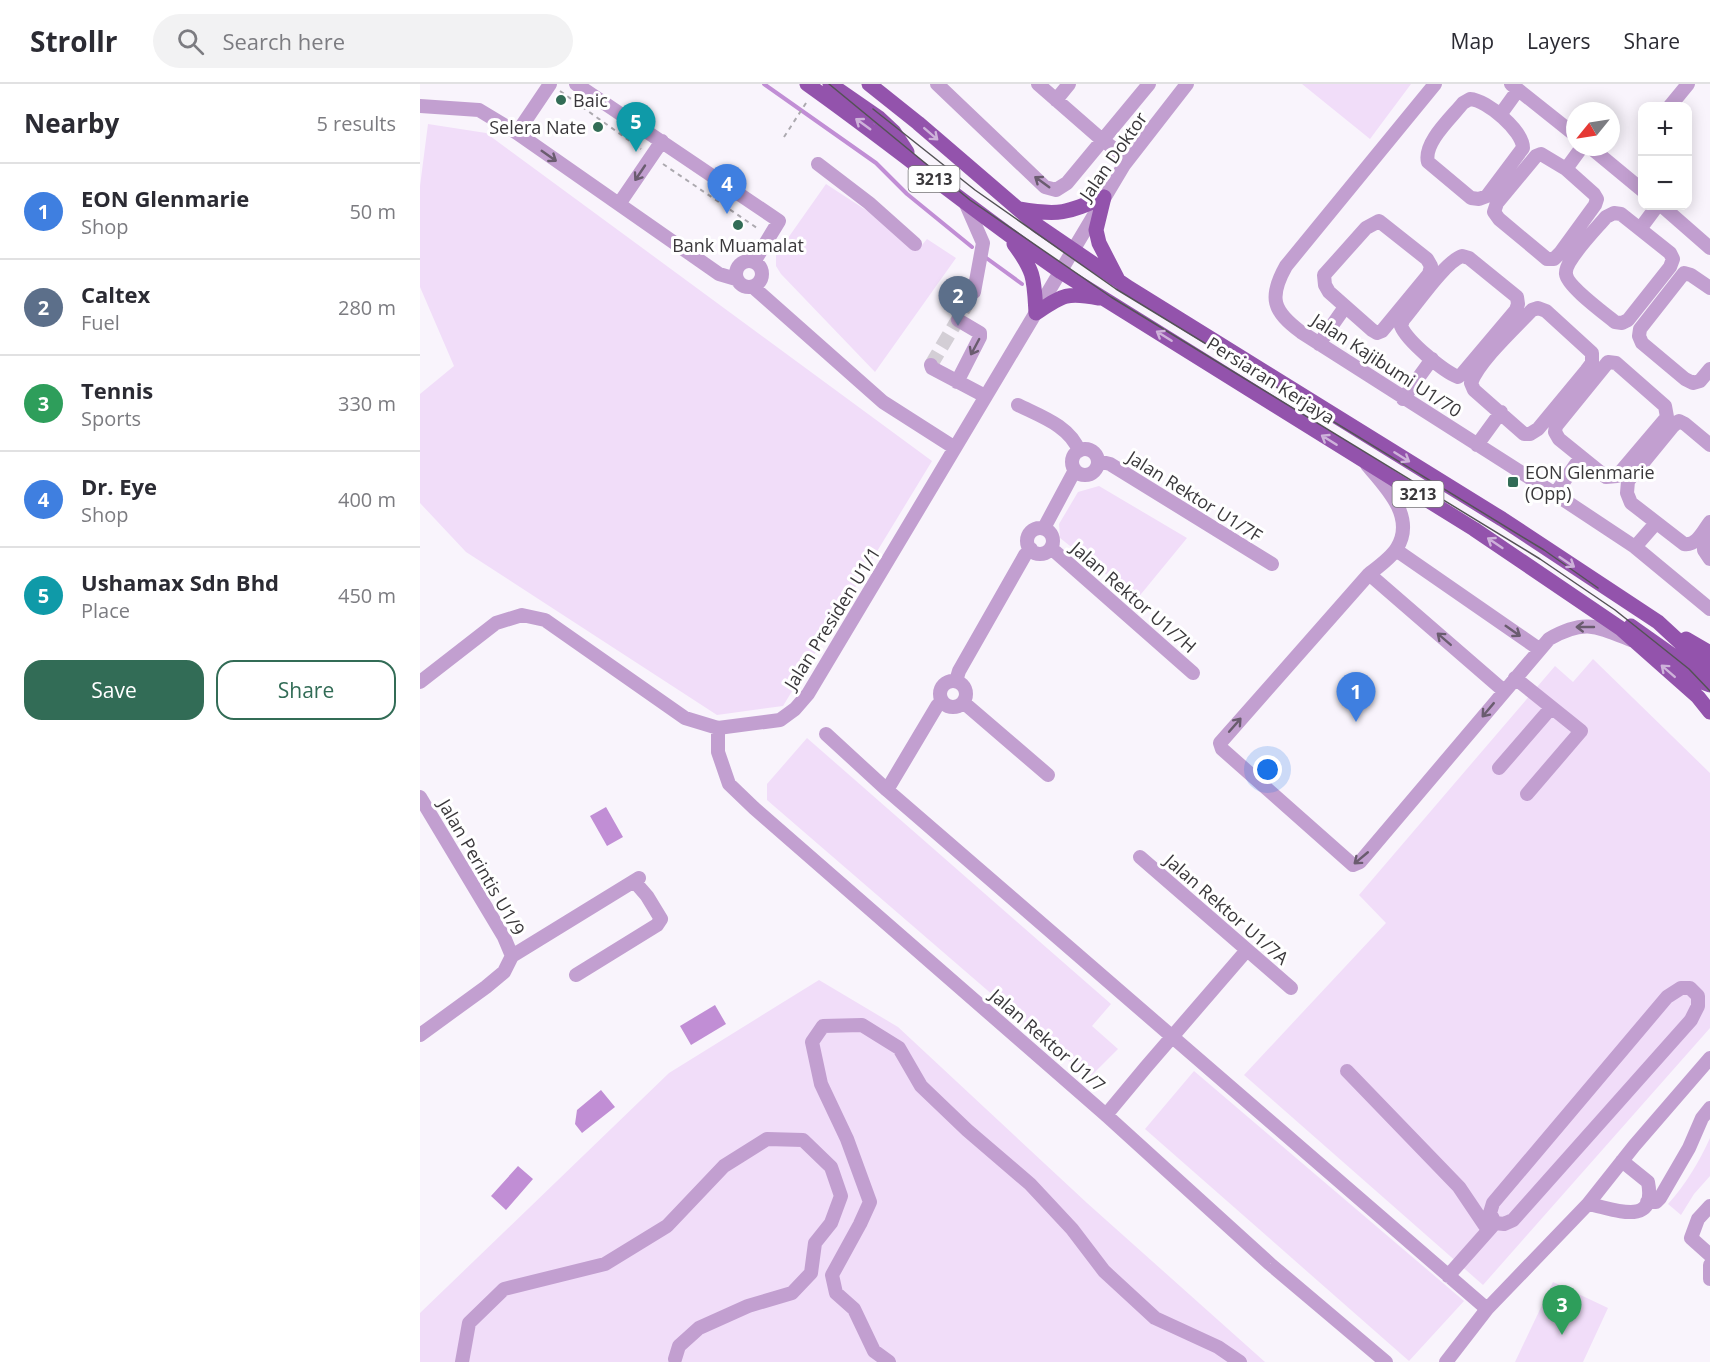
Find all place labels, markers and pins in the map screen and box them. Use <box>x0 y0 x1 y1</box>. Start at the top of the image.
place label: Baic <box>573 88 608 112</box>
marker: Baic <box>554 93 568 107</box>
pin: 5 <box>616 103 656 152</box>
place label: Selera Nate <box>489 115 586 139</box>
marker: Selera Nate <box>591 120 605 134</box>
pin: 4 <box>708 164 746 214</box>
marker: Bank Muamalat <box>731 218 745 232</box>
place label: Bank Muamalat <box>672 233 804 257</box>
pin: 2 <box>938 276 978 326</box>
place label: EON Glenmarie (Opp) <box>1525 460 1655 505</box>
marker: EON Glenmarie (Opp) <box>1506 475 1520 489</box>
pin: 1 <box>1336 672 1376 722</box>
pin: 3 <box>1542 1286 1582 1335</box>

